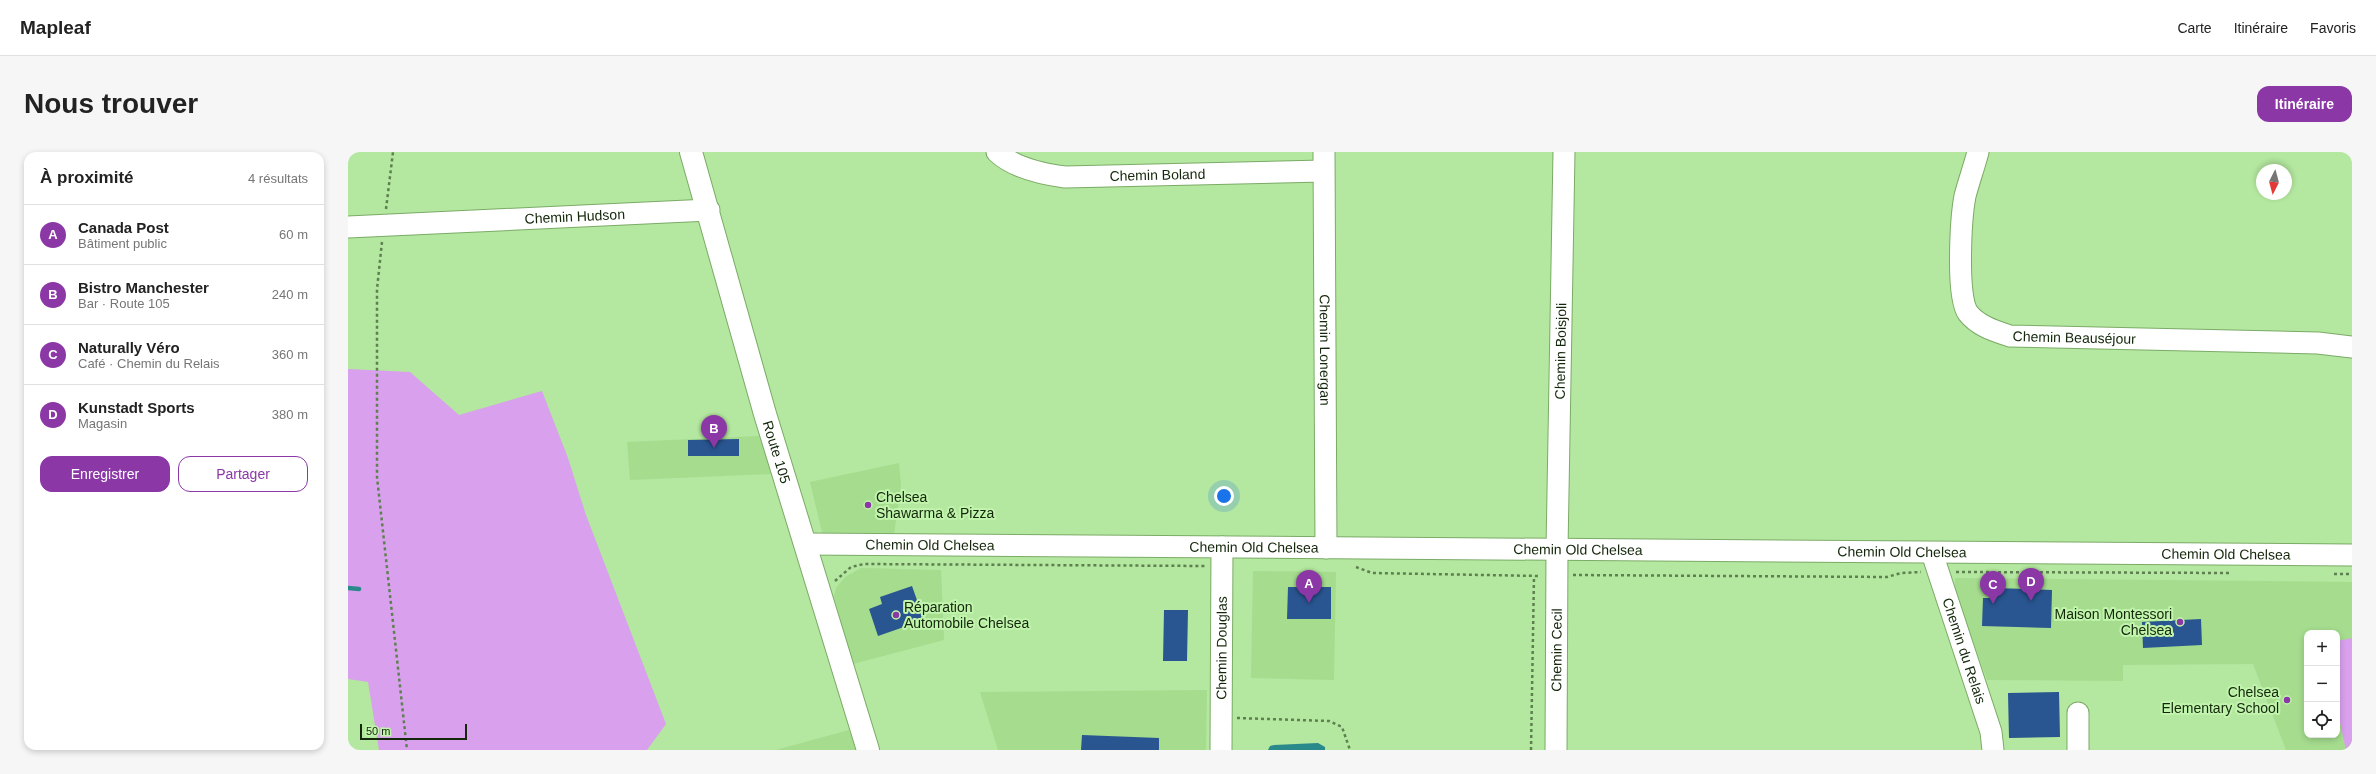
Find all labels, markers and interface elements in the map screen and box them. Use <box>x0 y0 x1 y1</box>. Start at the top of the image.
text: Mapleaf <box>20 17 91 38</box>
text: Carte <box>2177 20 2212 36</box>
text: Itinéraire <box>2234 20 2288 36</box>
text: Favoris <box>2310 20 2356 36</box>
button: Itinéraire <box>2257 86 2352 122</box>
text: Nous trouver <box>24 88 198 119</box>
north arrow <box>2256 164 2292 200</box>
street label: Chemin Boland <box>1109 166 1206 184</box>
text: À proximité <box>40 168 134 187</box>
text: 4 résultats <box>248 171 308 186</box>
street label: Chemin Hudson <box>524 206 625 227</box>
text: Canada Post <box>78 219 169 236</box>
text: A <box>48 227 58 242</box>
text: 60 m <box>279 227 308 242</box>
text: Bâtiment public <box>78 236 167 251</box>
text: Bistro Manchester <box>78 279 209 296</box>
text: B <box>48 287 58 302</box>
text: 240 m <box>272 287 308 302</box>
street label: Chemin Lonergan <box>1317 294 1333 406</box>
text: Bar · Route 105 <box>78 296 170 311</box>
street label: Chemin Boisjoli <box>1552 303 1569 399</box>
street label: Chemin Beauséjour <box>2013 328 2136 347</box>
text: Naturally Véro <box>78 339 180 356</box>
text: C <box>48 347 58 362</box>
text: 360 m <box>272 347 308 362</box>
text: Café · Chemin du Relais <box>78 356 220 371</box>
text: Kunstadt Sports <box>78 399 195 416</box>
text: D <box>48 407 58 422</box>
text: 380 m <box>272 407 308 422</box>
pin: B <box>701 415 727 448</box>
text: Magasin <box>78 416 127 431</box>
street label: Route 105 <box>760 419 794 485</box>
button: Enregistrer <box>40 456 170 492</box>
button: Partager <box>178 456 308 492</box>
your location <box>1214 486 1234 506</box>
place label: Chelsea Shawarma & Pizza <box>876 489 994 521</box>
marker: Chelsea Shawarma & Pizza <box>863 500 873 510</box>
street label: Chemin Old Chelsea <box>865 536 995 553</box>
street label: Chemin Old Chelsea <box>1189 539 1319 556</box>
street label: Chemin Old Chelsea <box>1513 541 1643 558</box>
street label: Chemin Old Chelsea <box>1837 543 1967 560</box>
street label: Chemin Old Chelsea <box>2161 546 2291 563</box>
pin: D <box>2018 568 2044 601</box>
pin: A <box>1296 570 1322 603</box>
pin: C <box>1980 571 2006 604</box>
street label: Chemin Douglas <box>1213 596 1230 700</box>
street label: Chemin du Relais <box>1939 596 1989 706</box>
place label: Réparation Automobile Chelsea <box>904 599 1030 631</box>
place label: Maison Montessori Chelsea <box>2055 606 2172 638</box>
street label: Chemin Cecil <box>1548 608 1565 692</box>
marker: Réparation Automobile Chelsea <box>891 610 901 620</box>
marker: Maison Montessori Chelsea <box>2175 617 2185 627</box>
map controls <box>2304 630 2340 738</box>
button: + <box>2304 630 2340 666</box>
button: − <box>2304 666 2340 702</box>
place label: Chelsea Elementary School <box>2161 684 2279 716</box>
marker: Chelsea Elementary School <box>2282 695 2292 705</box>
button: locate <box>2304 702 2340 738</box>
scale bar <box>360 722 467 741</box>
text: 50 m <box>366 725 390 737</box>

